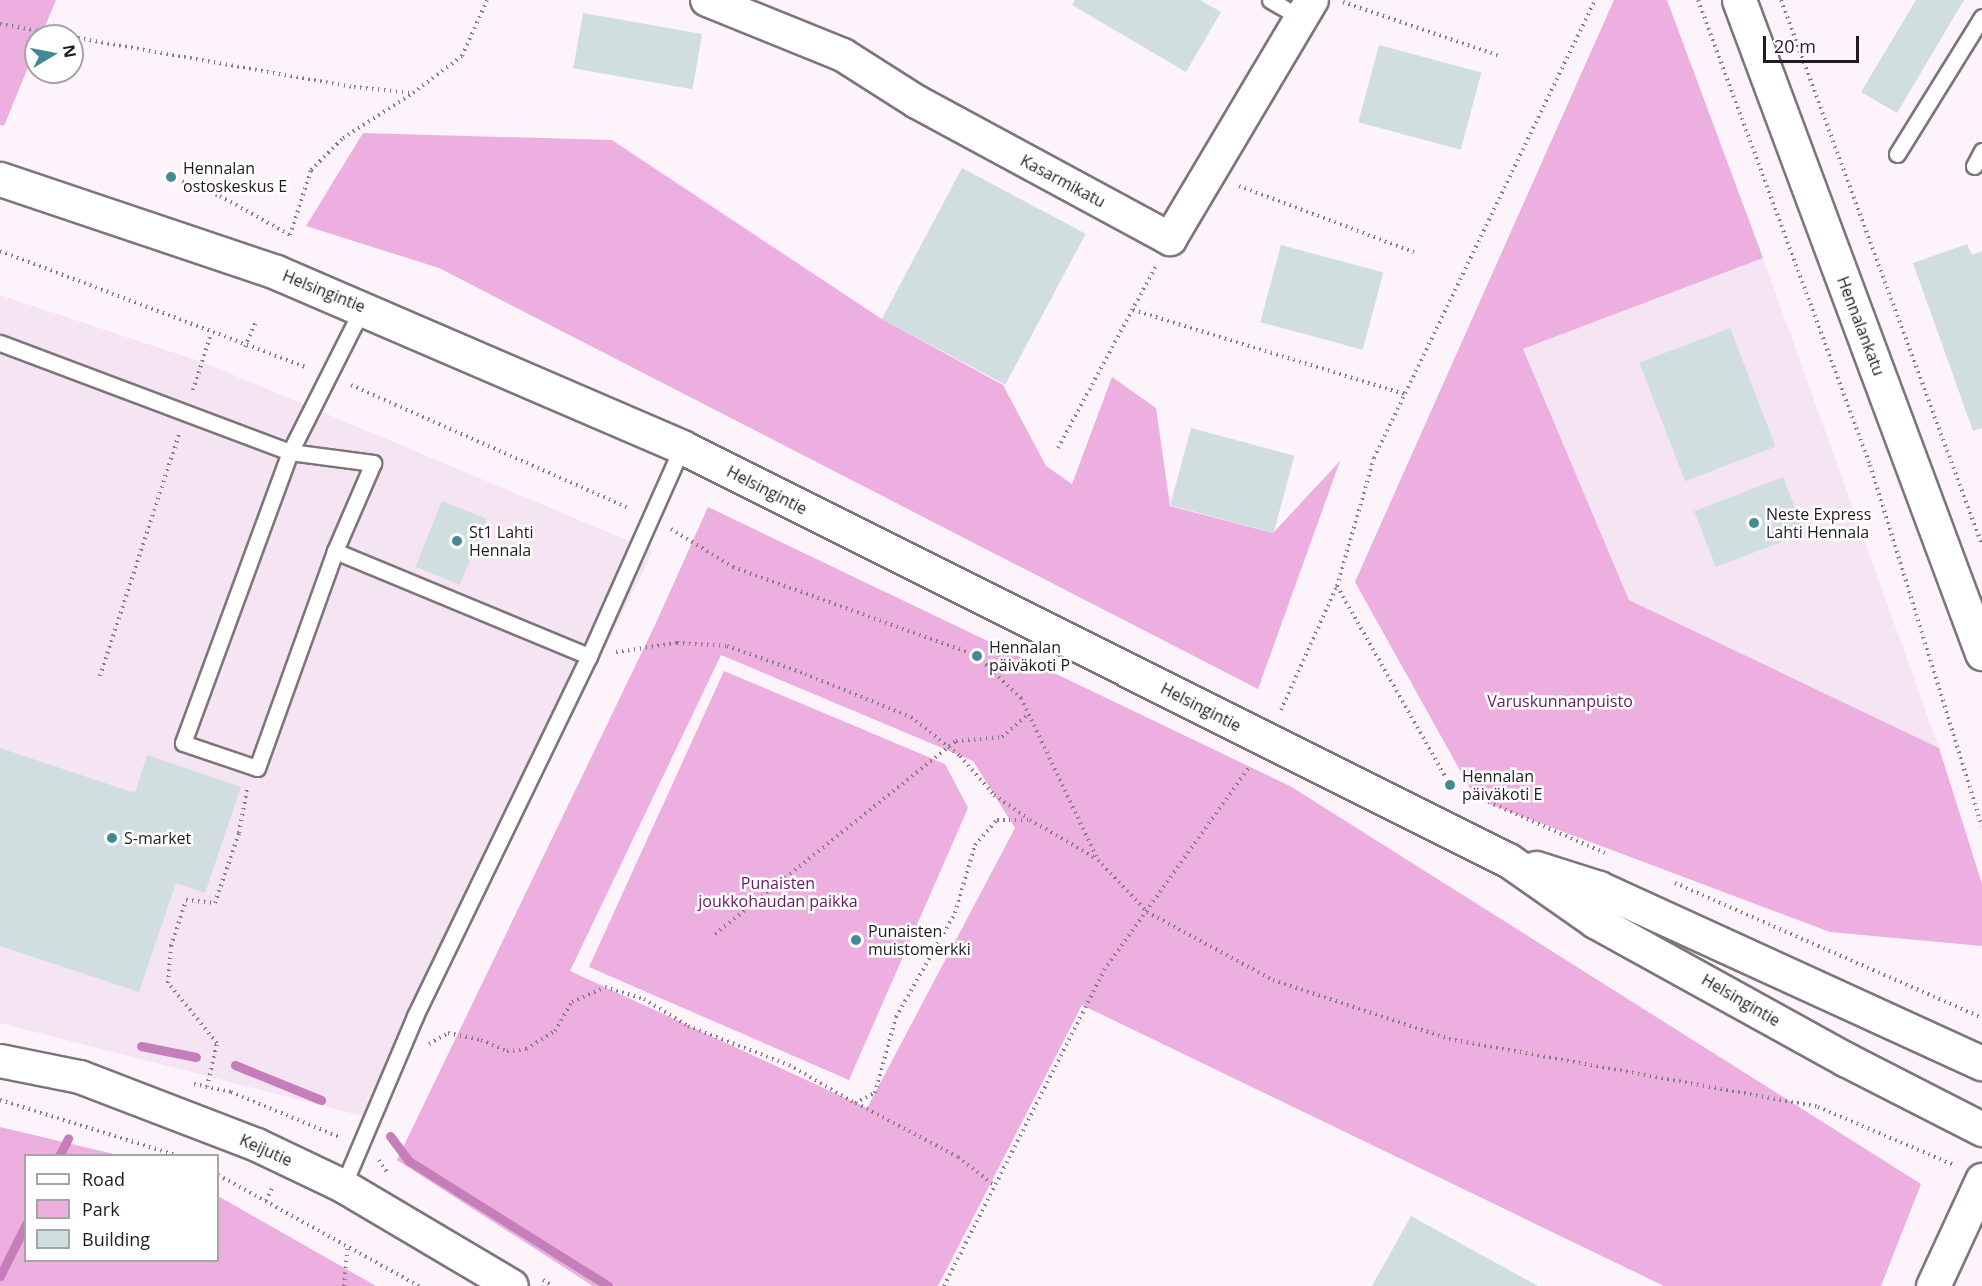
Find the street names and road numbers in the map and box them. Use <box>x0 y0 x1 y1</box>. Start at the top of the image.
street label: Kasarmikatu <box>1017 151 1109 211</box>
street label: Helsingintie <box>280 266 368 316</box>
street label: Hennalankatu <box>1833 274 1889 378</box>
street label: Helsingintie <box>724 462 810 518</box>
street label: Helsingintie <box>1158 679 1244 735</box>
street label: Helsingintie <box>1698 970 1784 1030</box>
street label: Keijutie <box>237 1130 295 1170</box>

